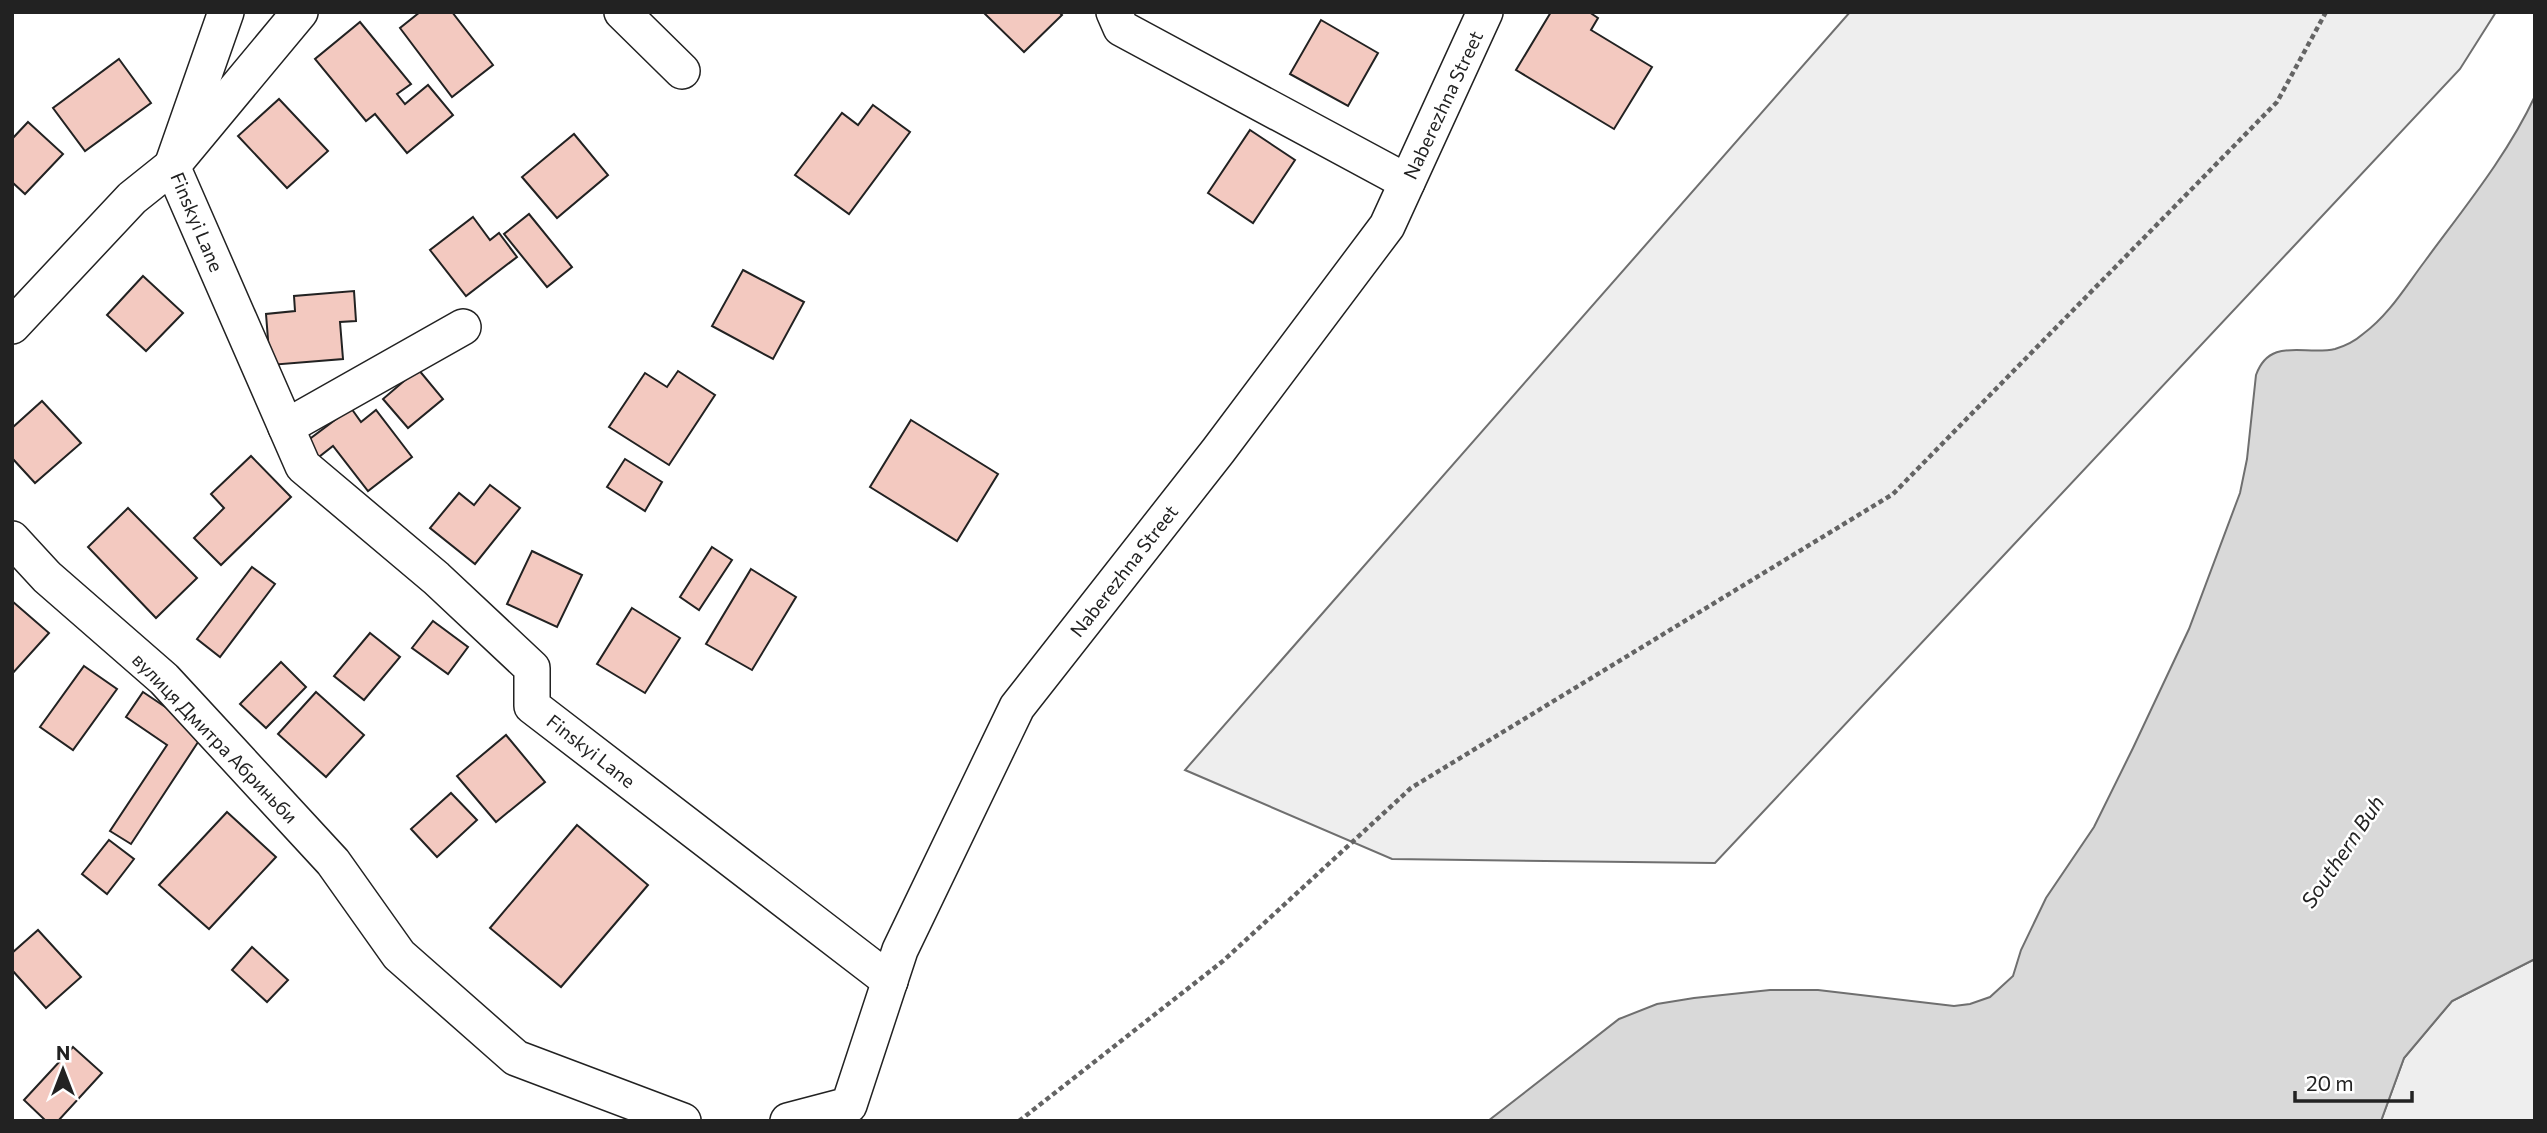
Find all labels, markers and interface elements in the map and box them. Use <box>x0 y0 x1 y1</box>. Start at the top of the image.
street label: Naberezhna Street <box>1398 27 1487 183</box>
street label: Finskyi Lane <box>166 169 229 275</box>
street label: Naberezhna Street <box>1065 500 1182 641</box>
street label: вулиця Дмитра Абриньби <box>128 648 303 828</box>
street label: Finskyi Lane <box>543 709 640 792</box>
water label: Southern Buh <box>2295 790 2388 912</box>
north arrow <box>28 1035 98 1105</box>
text: N <box>56 1041 70 1064</box>
scale bar <box>2295 1060 2412 1104</box>
text: 20 m <box>2306 1070 2354 1095</box>

